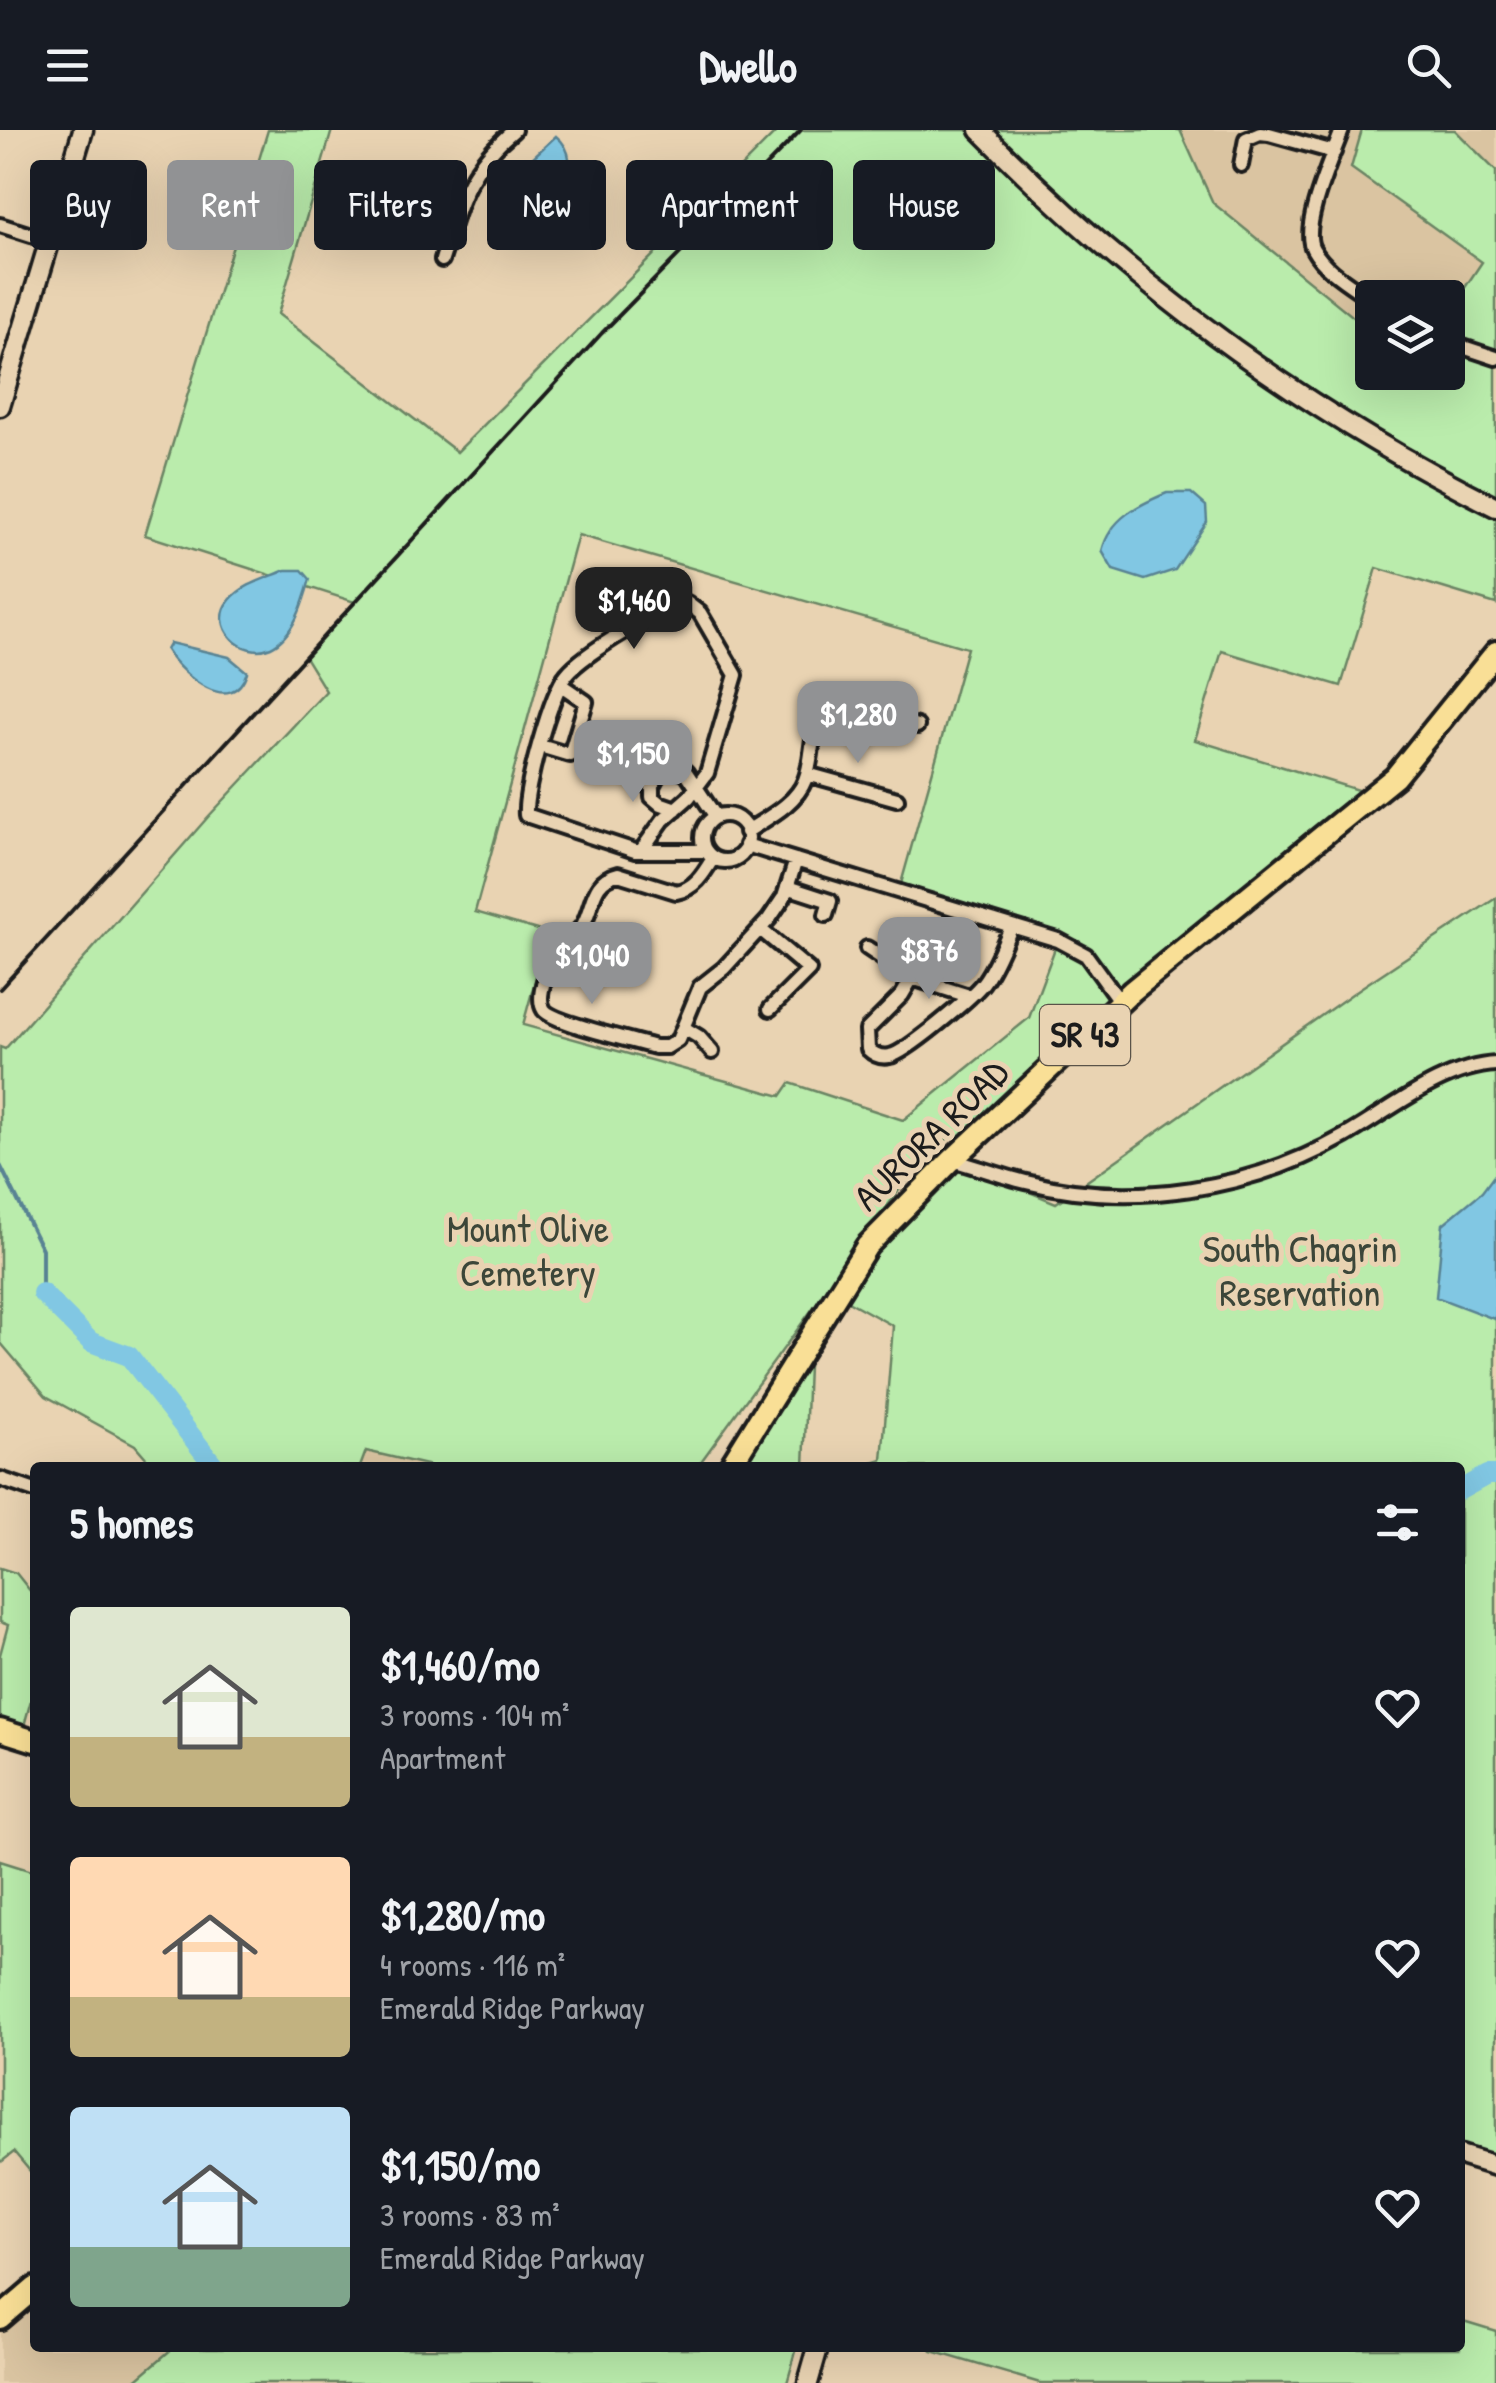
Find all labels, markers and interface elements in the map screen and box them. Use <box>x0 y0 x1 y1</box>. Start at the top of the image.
text: Dwello <box>699 35 797 96</box>
icon: menu <box>40 38 95 93</box>
icon: search <box>1401 38 1456 93</box>
chip: Buy <box>30 160 147 250</box>
chip: Rent <box>167 160 294 250</box>
chip: Filters <box>314 160 467 250</box>
chip: New <box>487 160 606 250</box>
chip: Apartment <box>626 160 833 250</box>
chip: House <box>853 160 995 250</box>
map controls <box>1355 280 1465 390</box>
button: layers <box>1355 280 1465 390</box>
pin: $1,460 <box>553 567 715 652</box>
text: $1,460 <box>597 578 671 621</box>
pin: $1,280 <box>777 681 939 766</box>
text: $1,280 <box>819 692 897 735</box>
pin: $1,150 <box>552 720 714 805</box>
text: $1,150 <box>596 731 670 774</box>
pin: $876 <box>870 917 988 1002</box>
pin: $1,040 <box>511 922 673 1007</box>
text: $876 <box>900 928 958 971</box>
text: $1,040 <box>555 933 629 976</box>
road number: SR 43 <box>1040 1005 1130 1065</box>
street label: AURORA ROAD <box>841 1047 1019 1222</box>
park label: Mount Olive Cemetery <box>447 1202 609 1298</box>
park label: South Chagrin Reservation <box>1203 1222 1397 1318</box>
text: 5 homes <box>70 1494 193 1551</box>
icon: filters <box>1370 1495 1425 1550</box>
text: $1,460/mo <box>380 1636 540 1693</box>
icon: home <box>150 1647 270 1767</box>
icon: heart <box>1370 1680 1425 1735</box>
text: 3 rooms · 104 m² <box>380 1693 569 1736</box>
text: Apartment <box>380 1736 505 1779</box>
text: $1,280/mo <box>380 1886 545 1943</box>
icon: home <box>150 1897 270 2017</box>
icon: heart <box>1370 1930 1425 1985</box>
text: 4 rooms · 116 m² <box>380 1943 565 1986</box>
text: Emerald Ridge Parkway <box>380 1986 645 2029</box>
text: $1,150/mo <box>380 2136 540 2193</box>
icon: home <box>150 2147 270 2267</box>
icon: heart <box>1370 2180 1425 2235</box>
text: 3 rooms · 83 m² <box>380 2193 560 2236</box>
text: Emerald Ridge Parkway <box>380 2236 645 2279</box>

